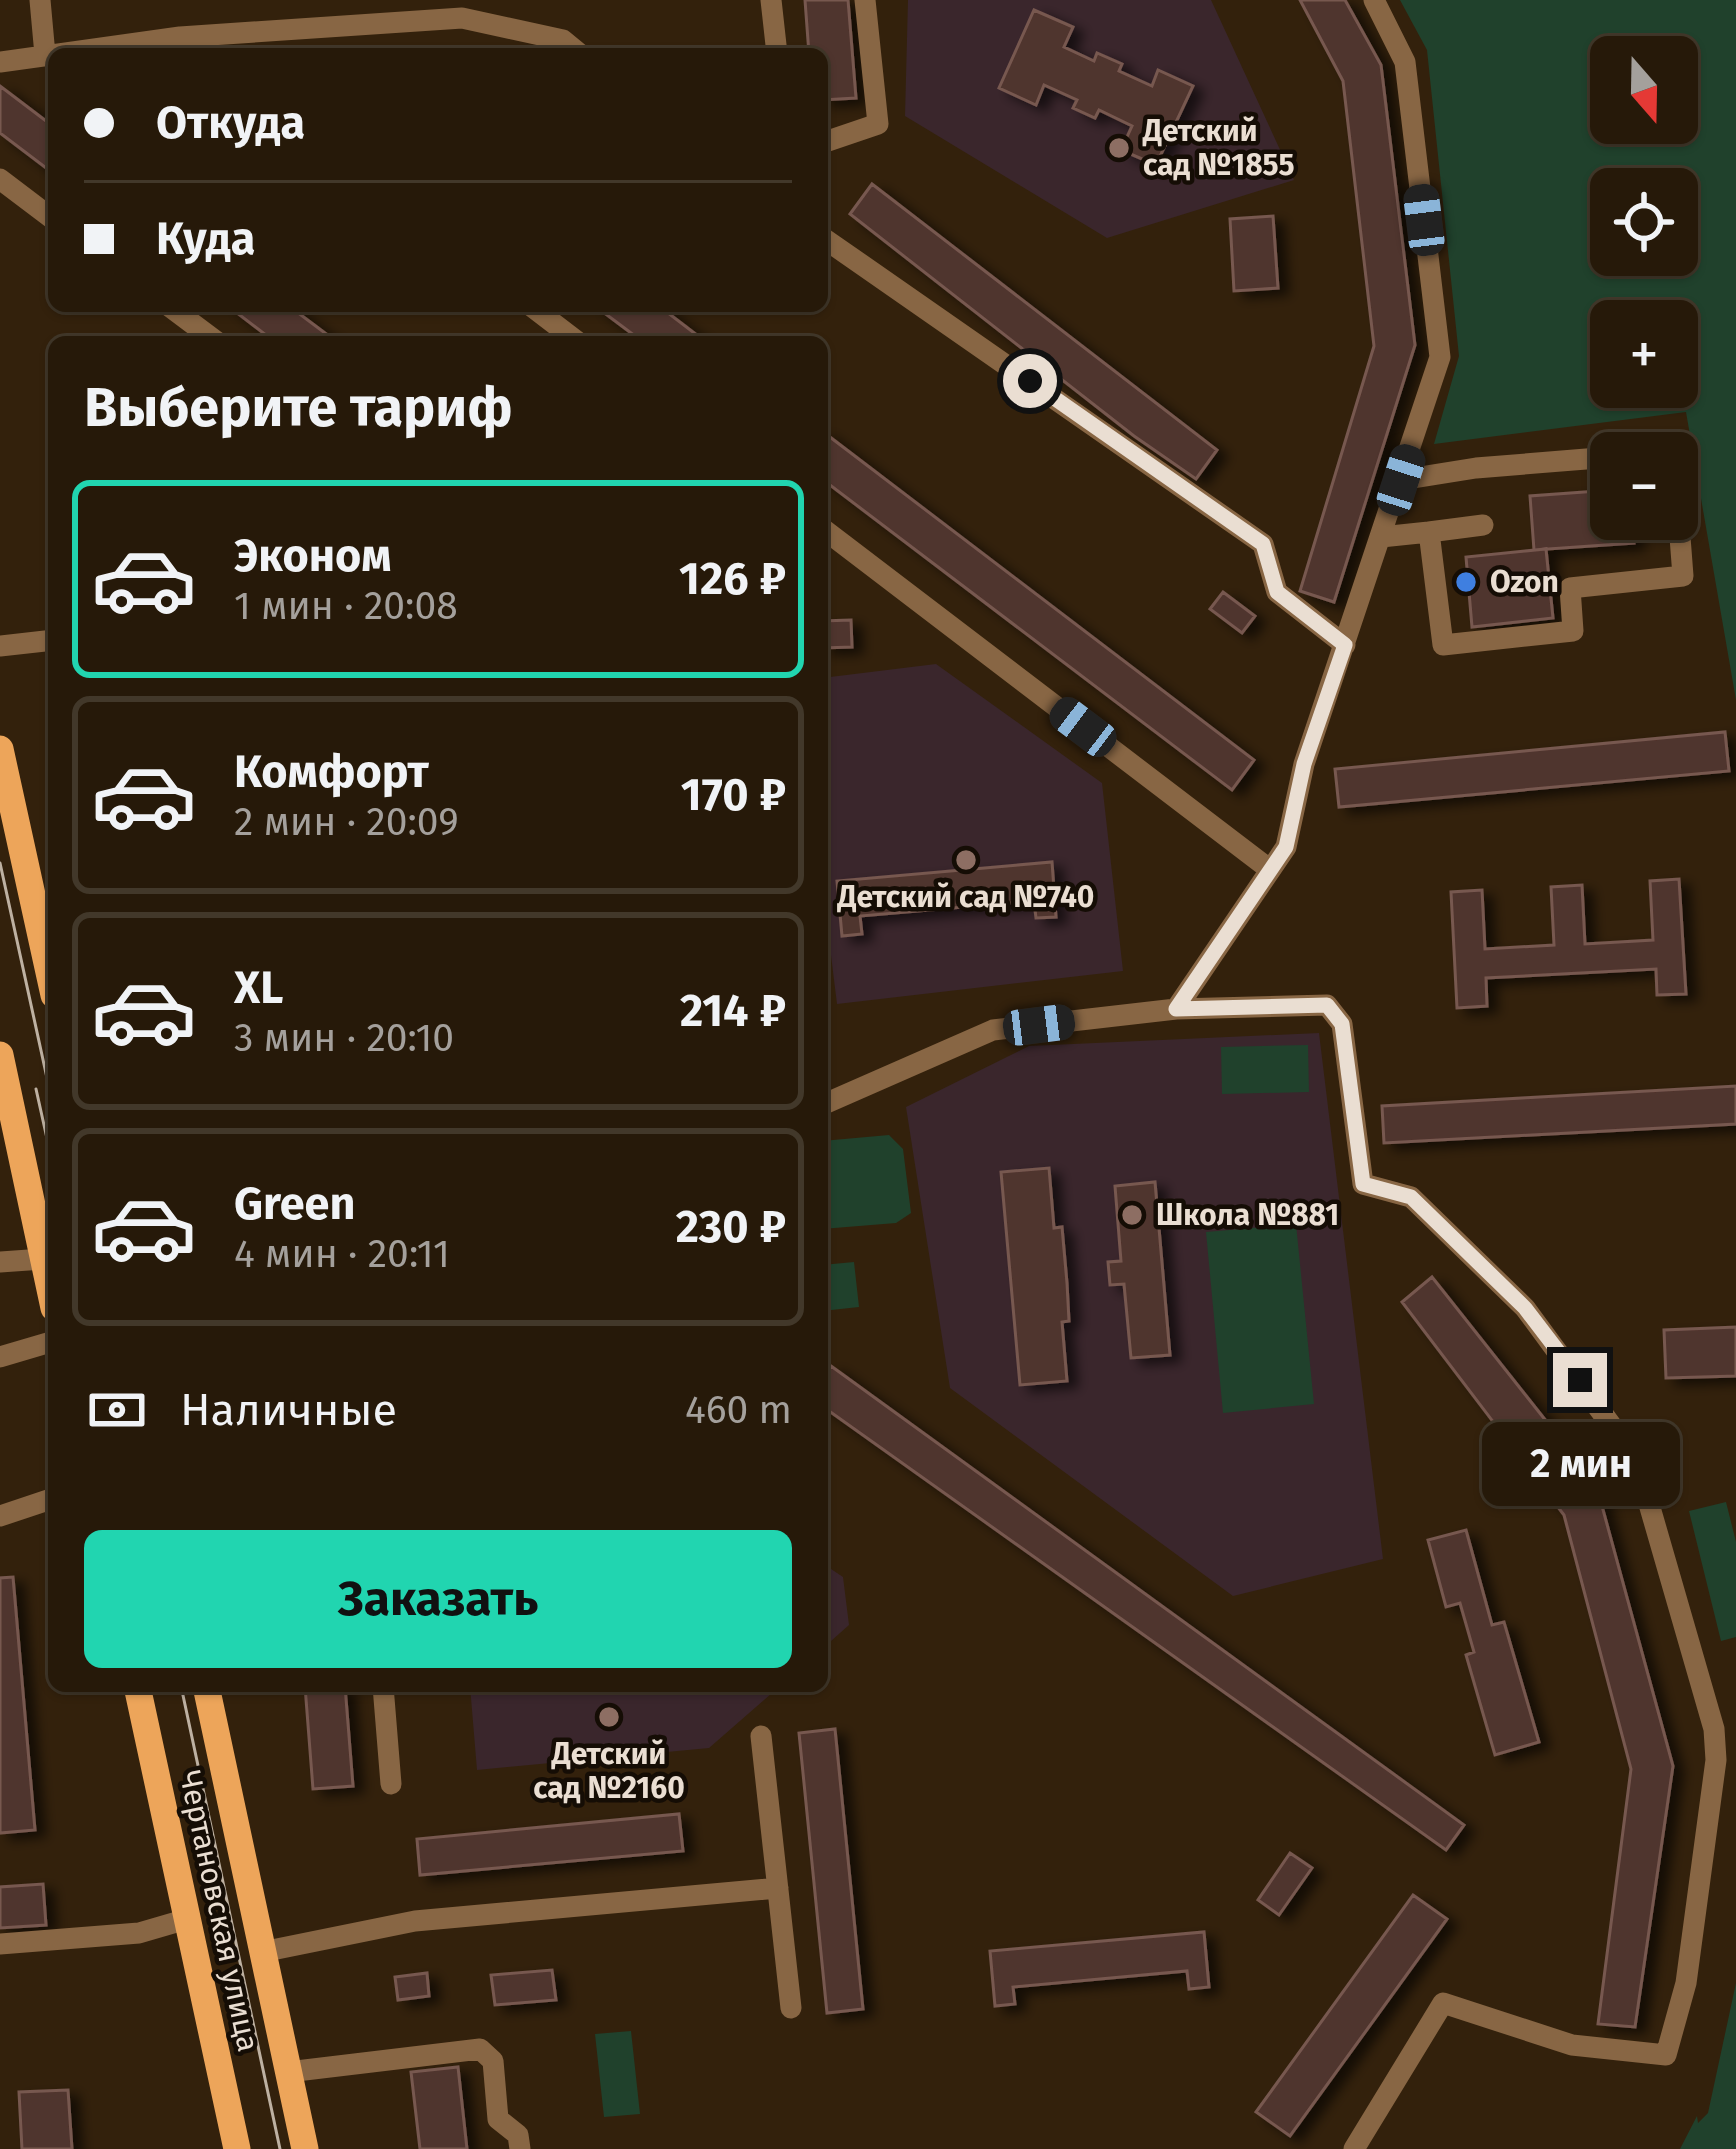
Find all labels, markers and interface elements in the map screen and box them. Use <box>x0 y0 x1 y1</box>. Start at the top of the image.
north arrow <box>1590 36 1698 144</box>
map controls <box>1590 36 1698 540</box>
text: Откуда <box>156 96 305 150</box>
place label: Детский сад №1855 <box>1142 113 1295 183</box>
marker: Детский сад №1855 <box>1106 135 1132 161</box>
button: locate <box>1590 168 1698 276</box>
car <box>1402 182 1446 258</box>
text: Куда <box>156 212 256 266</box>
button: + <box>1590 300 1698 408</box>
route start <box>1003 354 1057 408</box>
text: Выберите тариф <box>84 376 512 440</box>
button: − <box>1590 432 1698 540</box>
car <box>1373 440 1429 520</box>
icon: car <box>90 525 198 633</box>
text: Эконом <box>234 529 392 583</box>
text: 126 ₽ <box>679 552 786 606</box>
place label: Ozon <box>1490 564 1559 600</box>
marker: Ozon <box>1453 569 1479 595</box>
text: 1 мин · 20:08 <box>234 583 458 629</box>
car <box>1043 691 1123 763</box>
icon: car <box>90 741 198 849</box>
text: Комфорт <box>234 745 429 799</box>
text: 170 ₽ <box>681 768 786 822</box>
text: 2 мин · 20:09 <box>234 799 459 845</box>
marker: Детский сад №740 <box>953 847 979 873</box>
place label: Детский сад №740 <box>837 879 1094 915</box>
icon: car <box>90 957 198 1065</box>
text: XL <box>234 961 283 1015</box>
text: 214 ₽ <box>680 984 786 1038</box>
car <box>1001 1003 1077 1047</box>
text: 3 мин · 20:10 <box>234 1015 454 1061</box>
icon: car <box>90 1173 198 1281</box>
text: Green <box>234 1177 355 1231</box>
place label: Школа №881 <box>1156 1197 1339 1233</box>
text: 230 ₽ <box>676 1200 786 1254</box>
marker: Школа №881 <box>1119 1202 1145 1228</box>
text: 4 мин · 20:11 <box>234 1231 450 1277</box>
route end <box>1553 1353 1607 1407</box>
icon: cash <box>84 1377 150 1443</box>
text: Наличные <box>180 1383 397 1437</box>
text: 460 m <box>685 1387 792 1433</box>
callout: 2 мин <box>1481 1422 1679 1506</box>
text: 2 мин <box>1530 1441 1632 1487</box>
button: Заказать <box>84 1530 792 1668</box>
marker: Детский сад №2160 <box>596 1704 622 1730</box>
place label: Детский сад №2160 <box>533 1736 685 1806</box>
street label: Чертановская улица <box>172 1767 266 2055</box>

